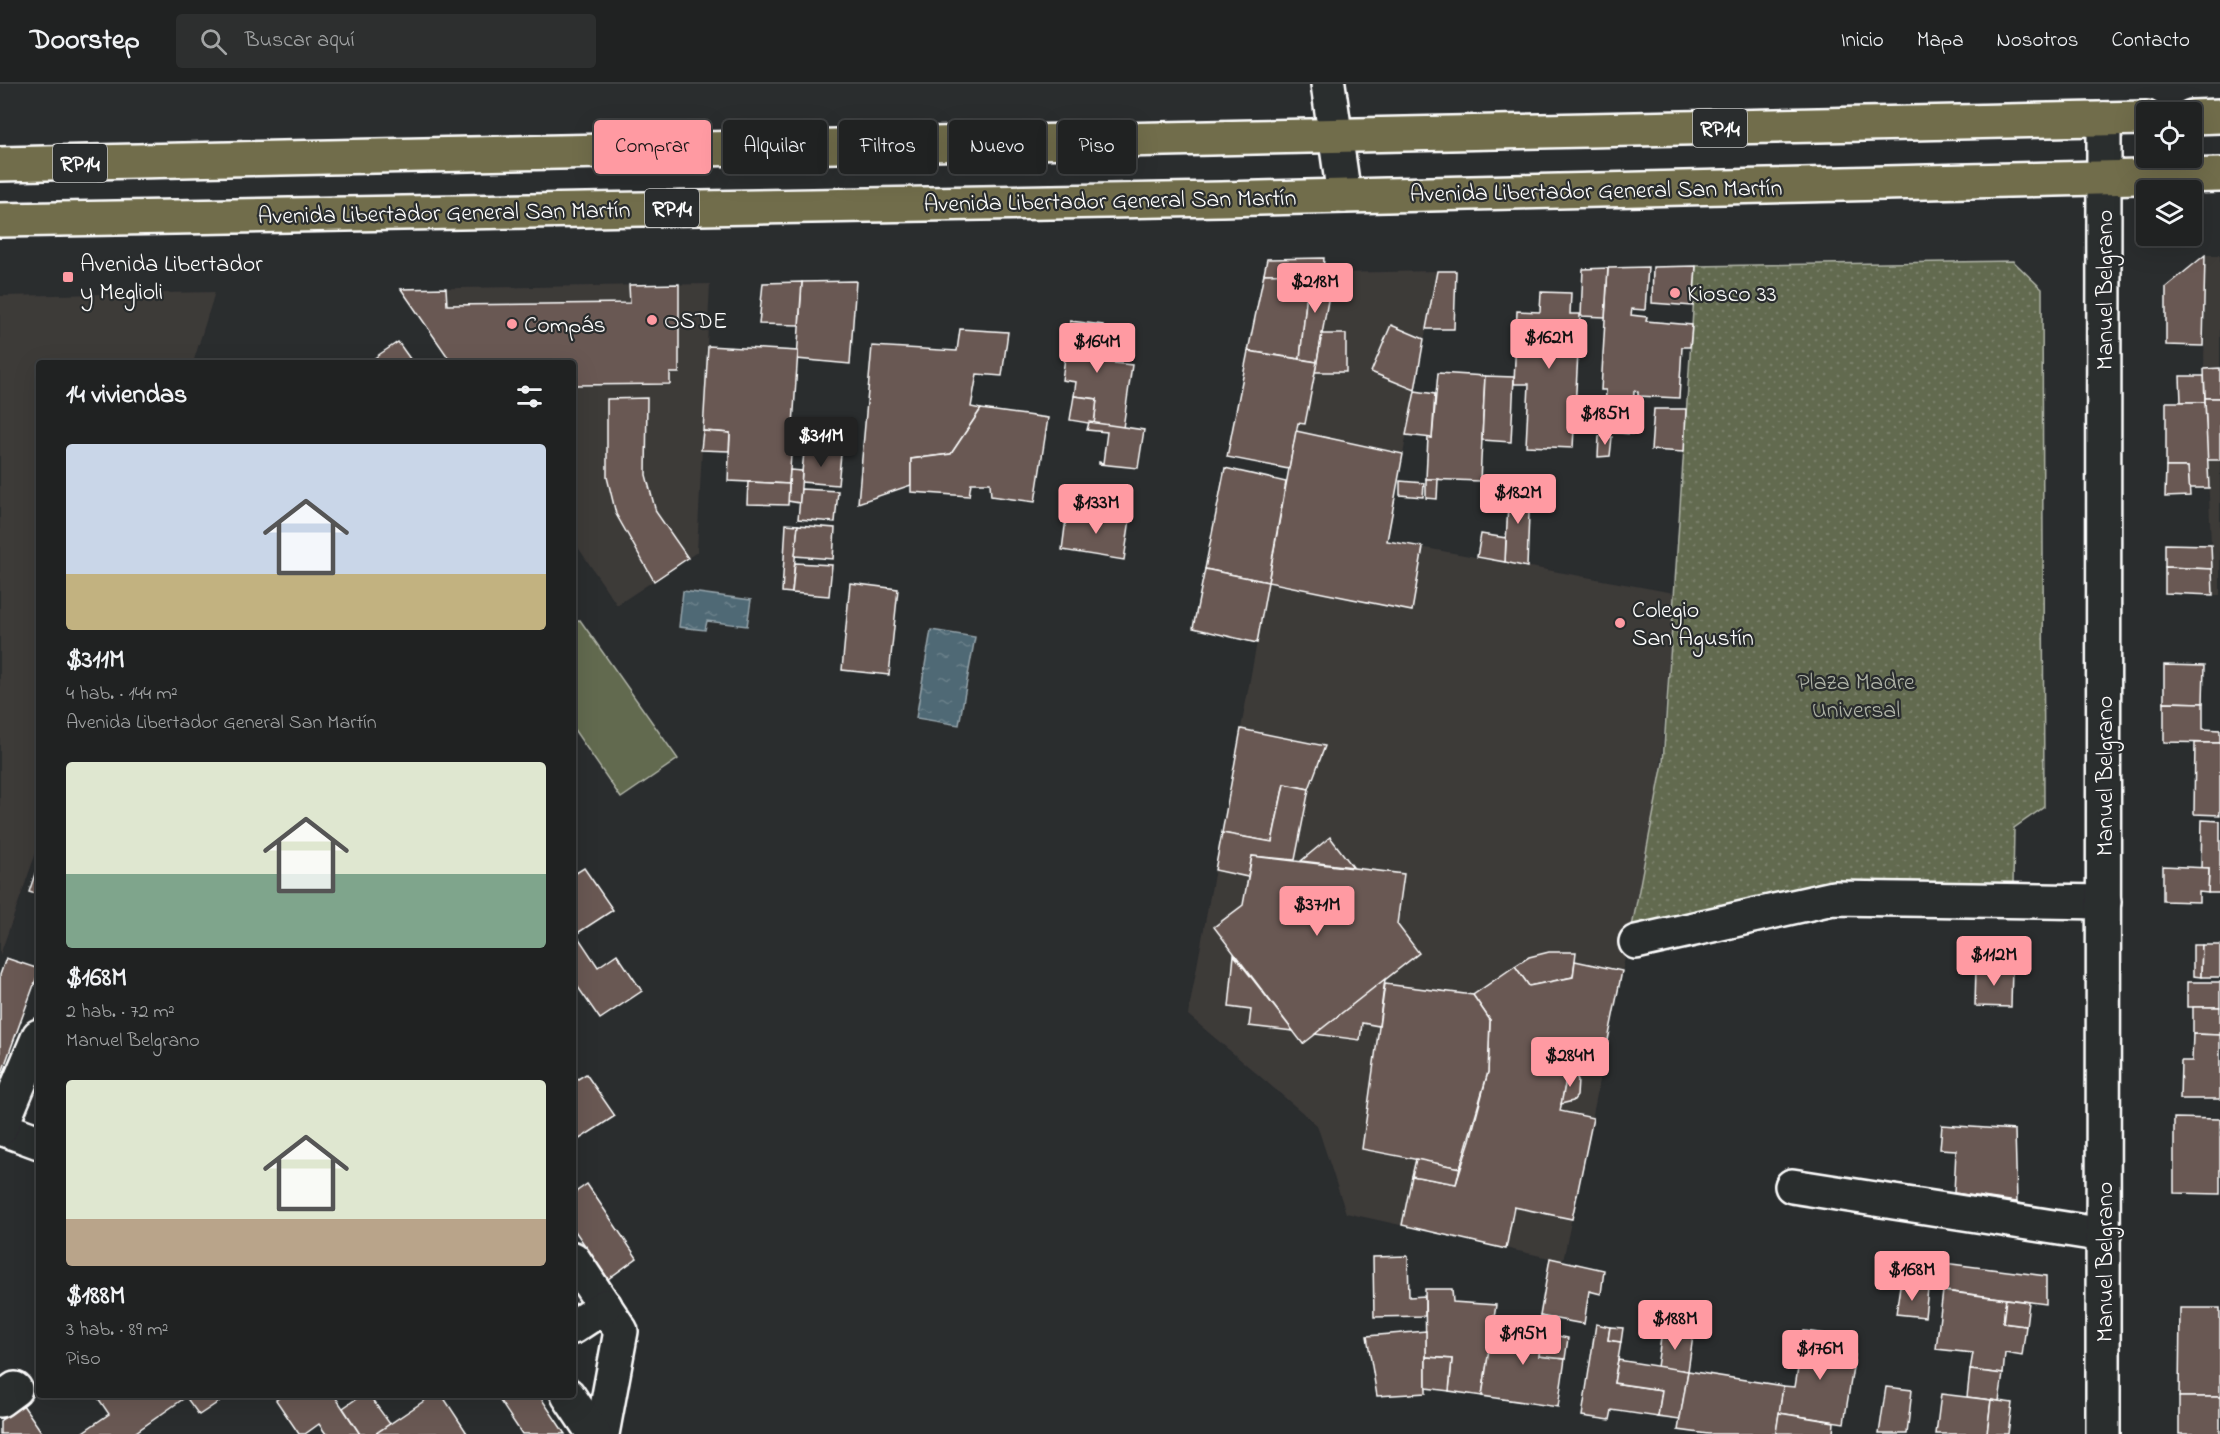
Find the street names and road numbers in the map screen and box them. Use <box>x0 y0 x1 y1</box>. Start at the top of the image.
road number: RP14 <box>1693 109 1747 147</box>
road number: RP14 <box>53 144 107 182</box>
street label: Avenida Libertador General San Martín <box>1409 172 1783 213</box>
street label: Avenida Libertador General San Martín <box>923 182 1297 223</box>
road number: RP14 <box>645 189 699 227</box>
street label: Avenida Libertador General San Martín <box>257 194 631 235</box>
street label: Manuel Belgrano <box>2089 210 2124 370</box>
street label: Manuel Belgrano <box>2089 696 2124 856</box>
street label: Manuel Belgrano <box>2089 1182 2124 1342</box>

